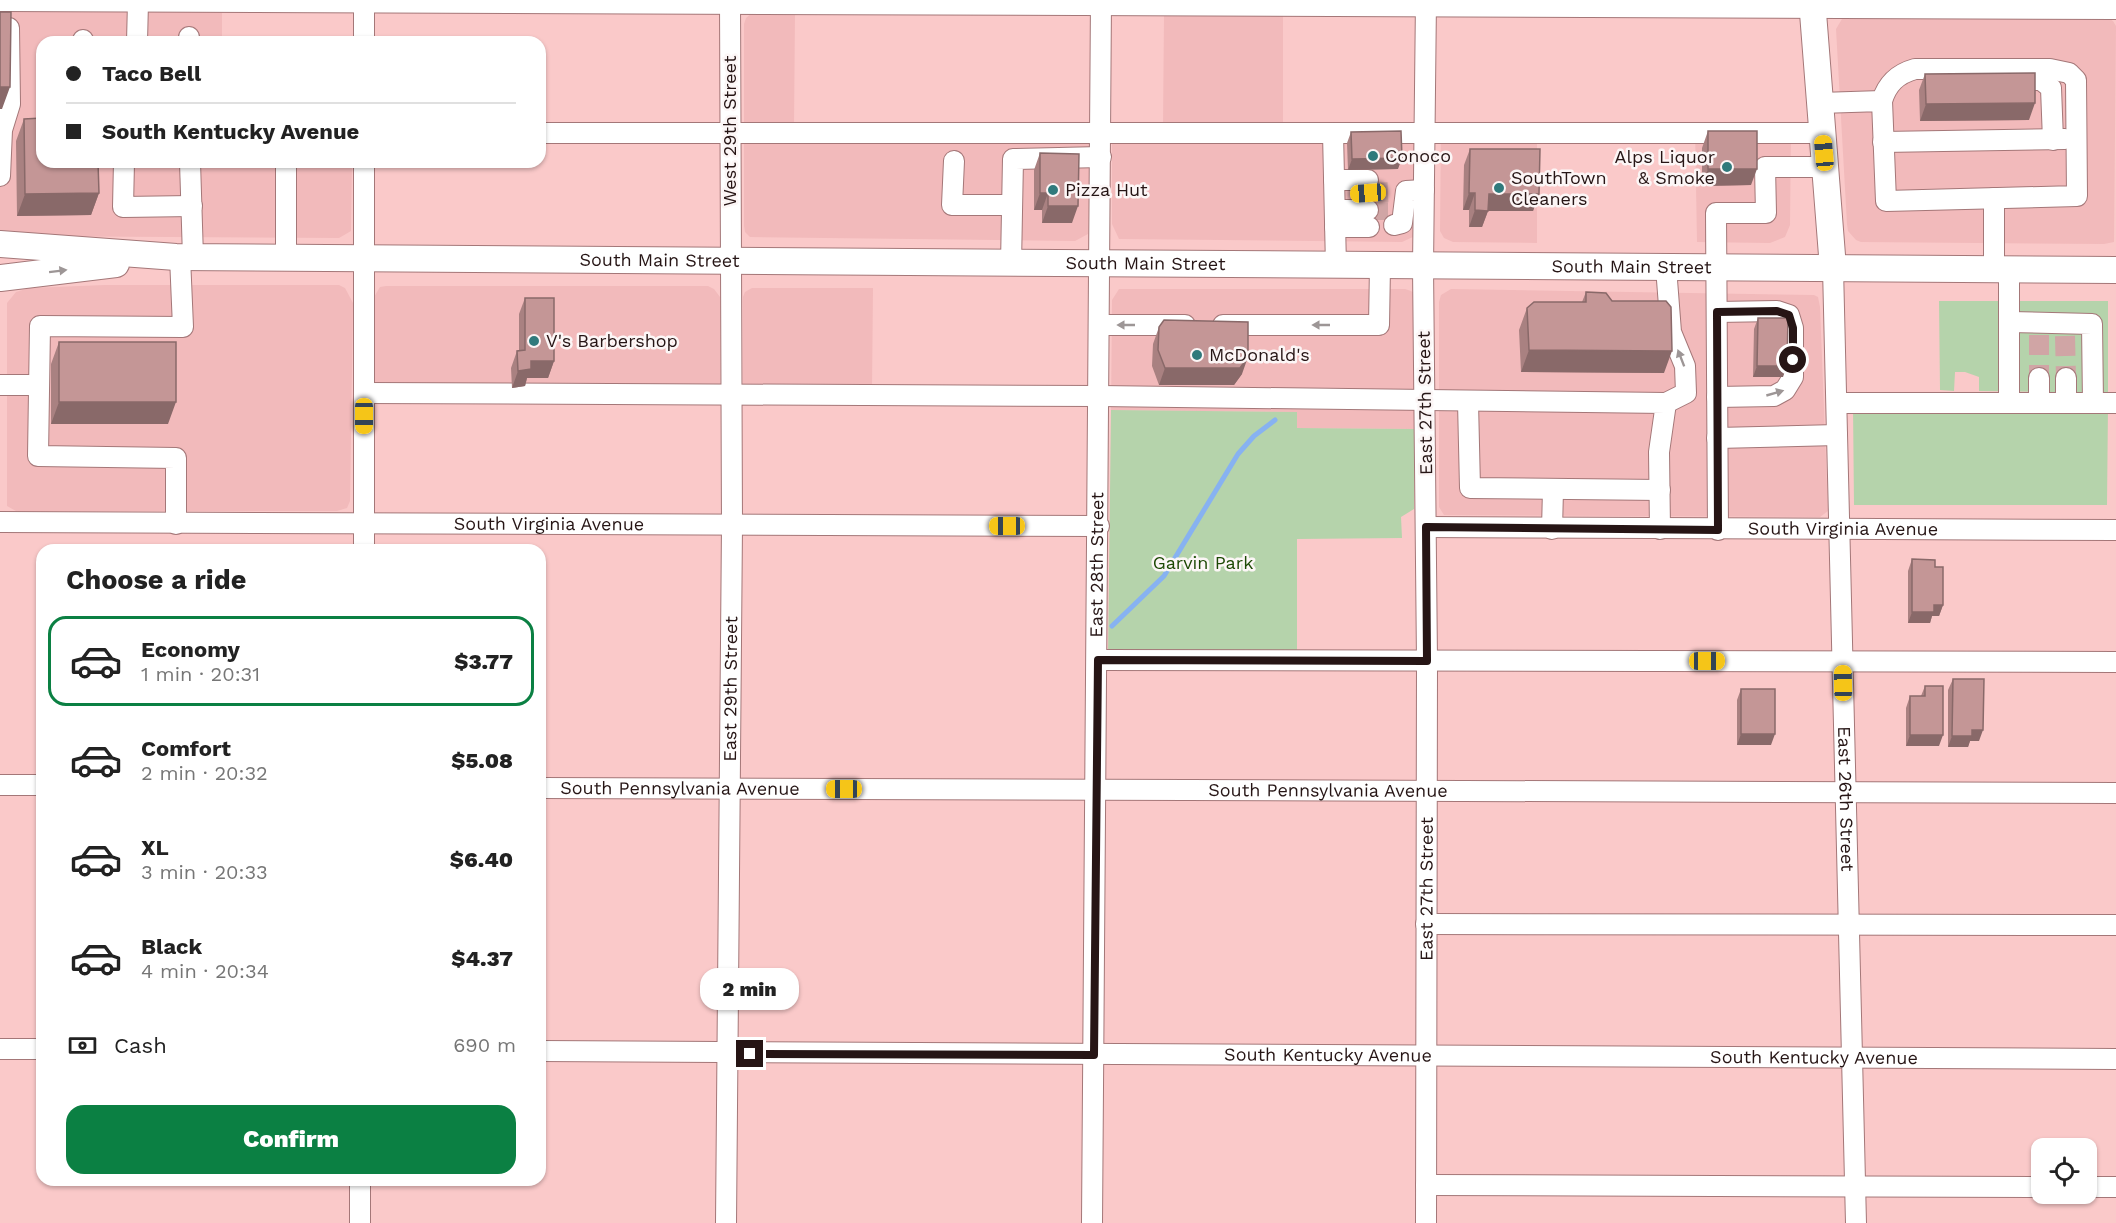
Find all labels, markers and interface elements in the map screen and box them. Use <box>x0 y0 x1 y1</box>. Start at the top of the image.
street label: West 29th Street <box>719 55 740 206</box>
text: Taco Bell <box>102 61 201 86</box>
text: South Kentucky Avenue <box>102 119 359 144</box>
car <box>1813 134 1835 172</box>
place label: Conoco <box>1385 145 1451 166</box>
place label: Alps Liquor & Smoke <box>1615 146 1715 188</box>
marker: Conoco <box>1366 149 1380 163</box>
marker: Alps Liquor & Smoke <box>1720 160 1734 174</box>
place label: SouthTown Cleaners <box>1511 167 1607 209</box>
place label: Pizza Hut <box>1065 179 1148 200</box>
marker: SouthTown Cleaners <box>1492 181 1506 195</box>
marker: Pizza Hut <box>1046 183 1060 197</box>
car <box>1349 183 1387 203</box>
street label: South Main Street <box>579 249 740 271</box>
street label: South Main Street <box>1065 252 1226 274</box>
street label: South Main Street <box>1551 255 1712 277</box>
one-way arrow <box>49 266 68 276</box>
one-way arrow <box>1116 320 1135 330</box>
one-way arrow <box>1311 320 1330 330</box>
place label: V's Barbershop <box>546 330 678 351</box>
street label: East 27th Street <box>1413 330 1436 475</box>
marker: V's Barbershop <box>527 334 541 348</box>
place label: McDonald's <box>1209 344 1310 365</box>
route start <box>1779 346 1806 373</box>
marker: McDonald's <box>1190 348 1204 362</box>
one-way arrow <box>1676 348 1686 366</box>
one-way arrow <box>1766 388 1784 397</box>
car <box>355 398 373 434</box>
street label: East 28th Street <box>1085 492 1107 638</box>
street label: South Virginia Avenue <box>454 513 644 534</box>
car <box>989 517 1025 535</box>
street label: South Virginia Avenue <box>1748 517 1938 539</box>
park label: Garvin Park <box>1153 552 1253 573</box>
text: Choose a ride <box>66 564 246 596</box>
street label: East 29th Street <box>719 616 741 762</box>
icon: car <box>69 634 123 688</box>
text: Economy <box>141 637 240 662</box>
text: $3.77 <box>454 649 513 674</box>
car <box>1689 652 1725 670</box>
text: 1 min · 20:31 <box>141 662 260 686</box>
car <box>1834 665 1852 701</box>
street label: East 26th Street <box>1834 726 1859 872</box>
icon: car <box>69 733 123 787</box>
text: Comfort <box>141 736 231 761</box>
text: $5.08 <box>451 748 513 773</box>
text: 2 min · 20:32 <box>141 761 268 785</box>
street label: South Pennsylvania Avenue <box>560 777 800 799</box>
street label: South Pennsylvania Avenue <box>1208 779 1448 801</box>
car <box>826 780 862 798</box>
street label: East 27th Street <box>1415 816 1437 961</box>
icon: car <box>69 832 123 886</box>
text: XL <box>141 835 169 860</box>
text: $6.40 <box>450 847 513 872</box>
text: 3 min · 20:33 <box>141 860 268 884</box>
icon: car <box>69 931 123 985</box>
text: Black <box>141 934 202 959</box>
text: $4.37 <box>451 946 513 971</box>
text: 4 min · 20:34 <box>141 959 269 983</box>
callout: 2 min <box>700 967 800 1009</box>
text: 2 min <box>722 977 777 1001</box>
icon: cash <box>66 1029 99 1062</box>
text: Cash <box>114 1033 167 1058</box>
text: 690 m <box>453 1033 516 1057</box>
route end <box>736 1040 763 1067</box>
street label: South Kentucky Avenue <box>1224 1043 1432 1066</box>
street label: South Kentucky Avenue <box>1710 1046 1918 1068</box>
button: Confirm <box>66 1105 516 1174</box>
map controls <box>2031 1138 2097 1204</box>
button: locate <box>2031 1138 2097 1204</box>

